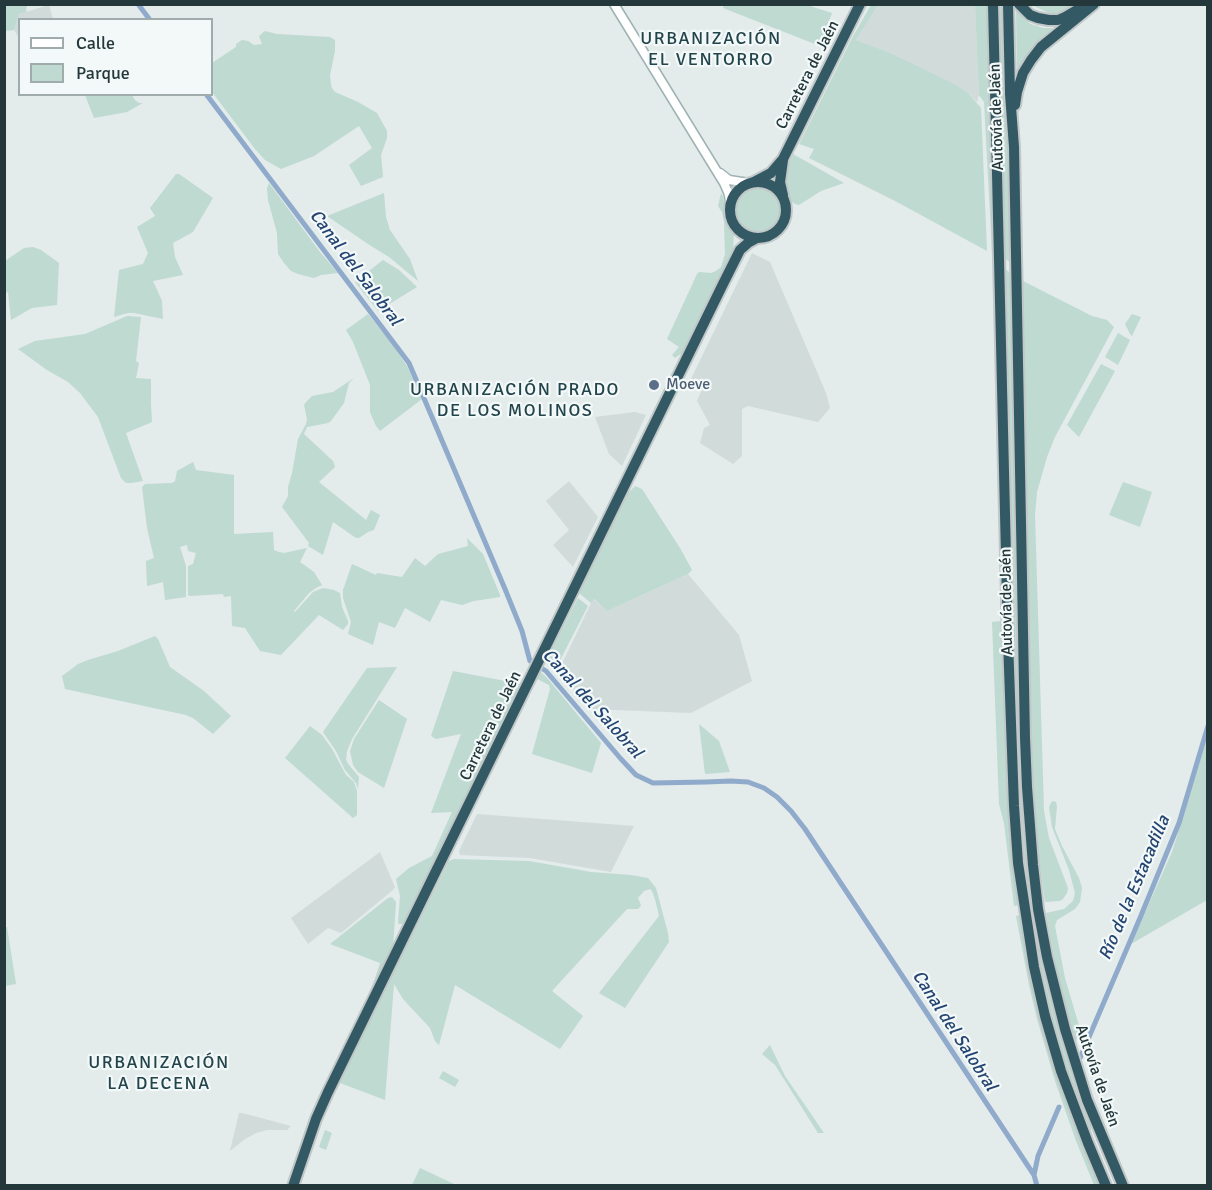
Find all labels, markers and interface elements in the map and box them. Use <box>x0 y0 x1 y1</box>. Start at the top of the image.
street label: Carretera de Jaén <box>772 17 844 133</box>
legend <box>18 18 213 96</box>
district label: URBANIZACIÓN EL VENTORRO <box>640 28 782 70</box>
text: Calle <box>76 32 115 54</box>
text: Parque <box>76 62 130 84</box>
street label: Autovía de Jaén <box>986 63 1008 171</box>
water label: Canal del Salobral <box>304 206 406 330</box>
place label: Moeve <box>666 375 710 395</box>
marker: Moeve <box>647 378 661 392</box>
district label: URBANIZACIÓN PRADO DE LOS MOLINOS <box>410 379 620 422</box>
street label: Autovía de Jaén <box>996 548 1018 656</box>
water label: Canal del Salobral <box>537 645 647 763</box>
street label: Carretera de Jaén <box>456 668 526 784</box>
water label: Río de la Estacadilla <box>1095 813 1175 963</box>
water label: Canal del Salobral <box>907 966 1001 1096</box>
street label: Autovía de Jaén <box>1071 1022 1123 1130</box>
district label: URBANIZACIÓN LA DECENA <box>88 1052 230 1094</box>

